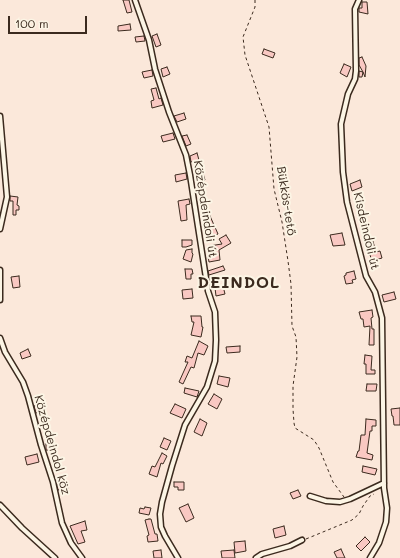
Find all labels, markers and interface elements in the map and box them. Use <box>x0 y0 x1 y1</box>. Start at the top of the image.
scale bar <box>10 8 89 34</box>
text: 100 m <box>15 15 49 31</box>
street label: Középdeindoli út <box>190 159 220 259</box>
street label: Bükkös-tető <box>273 165 299 237</box>
street label: Kisdeindoli út <box>350 191 382 271</box>
district label: DEINDOL <box>198 273 280 293</box>
street label: Középdeindol köz <box>31 394 73 496</box>

